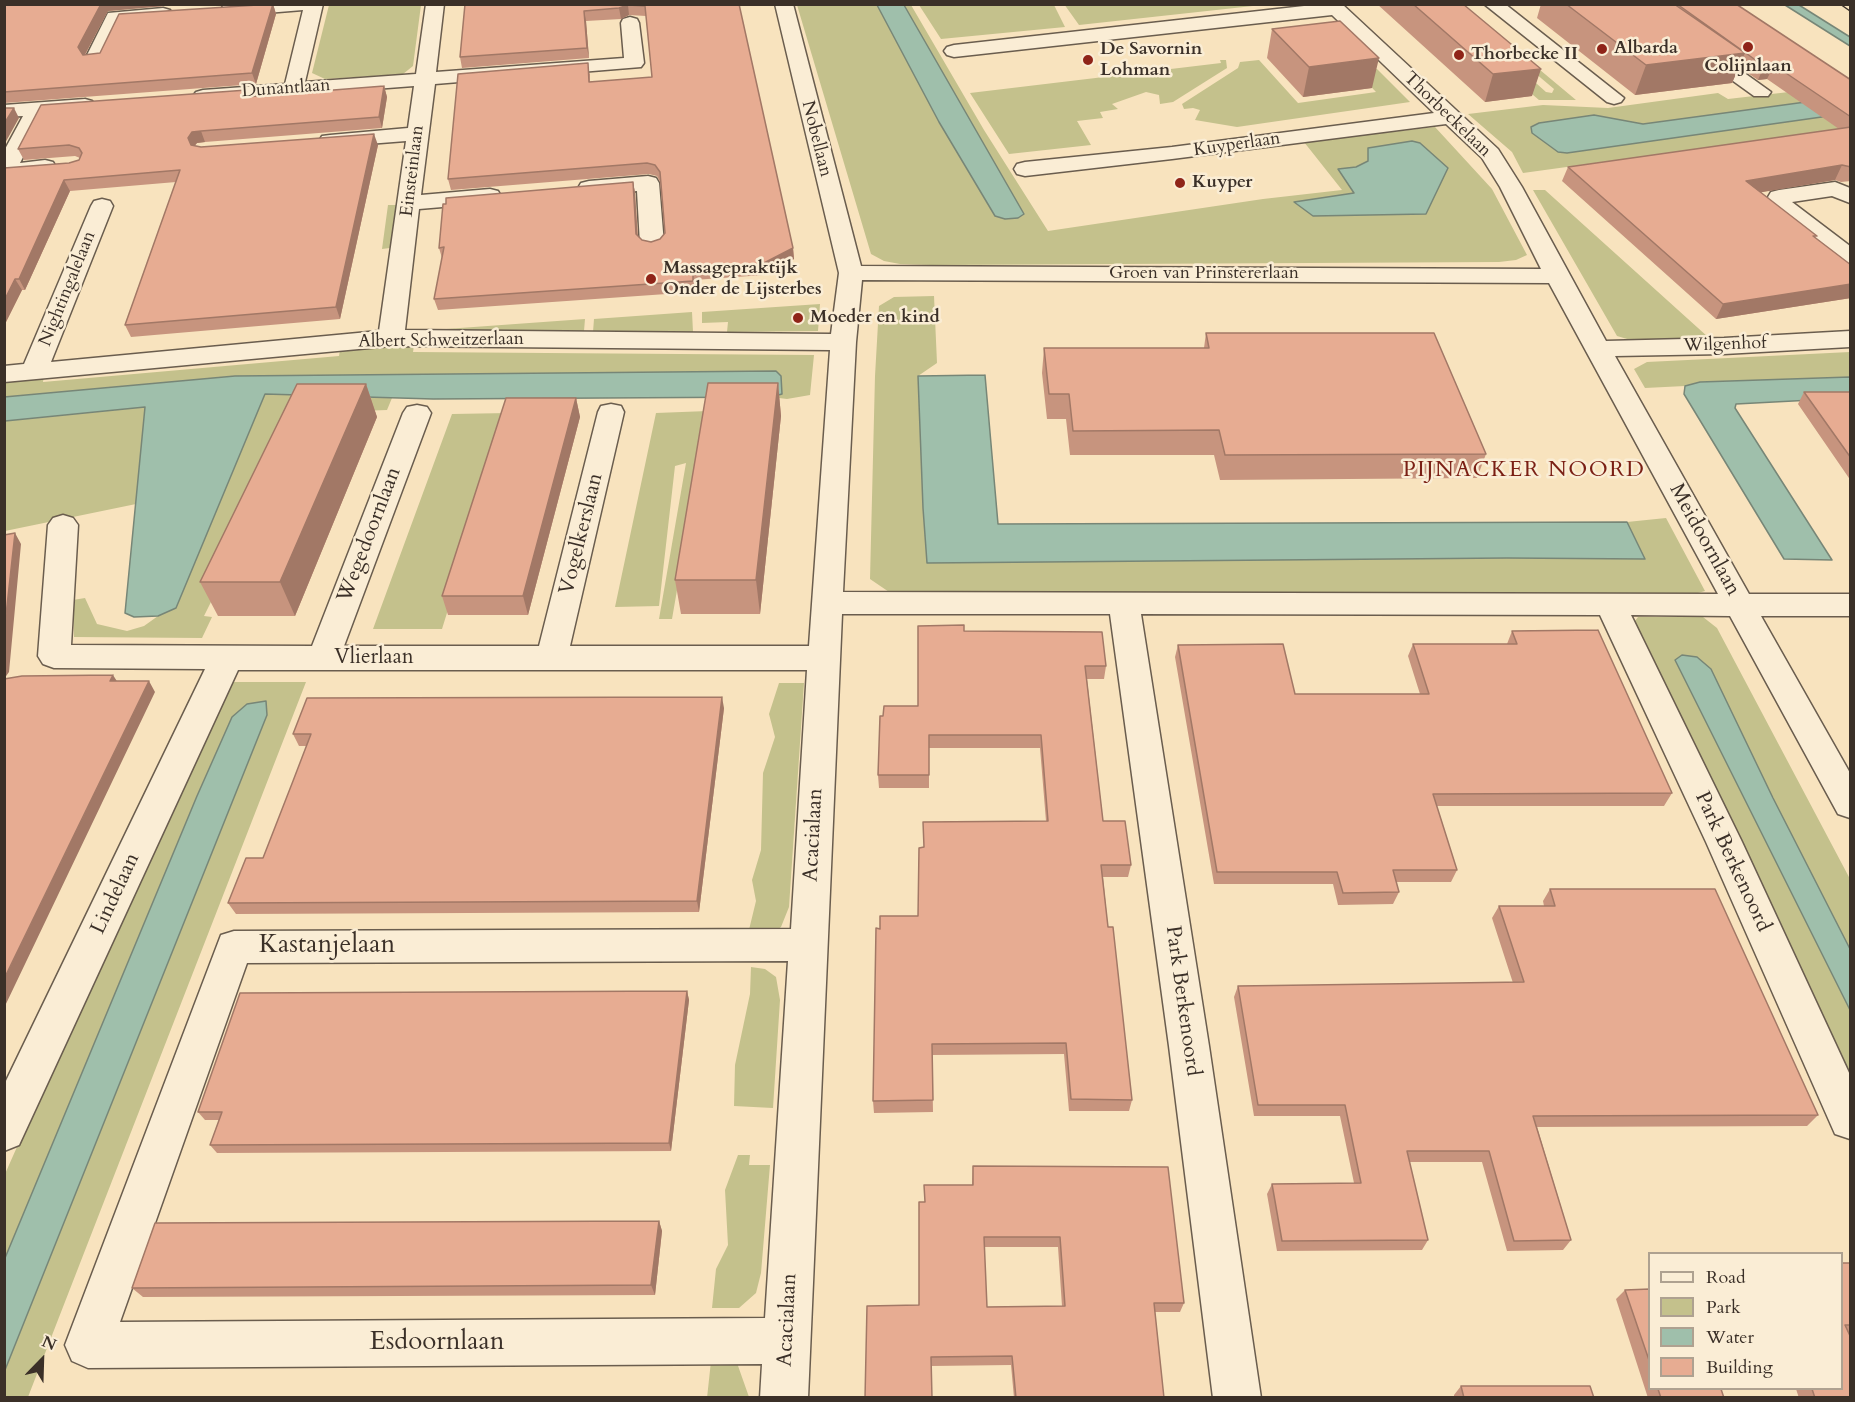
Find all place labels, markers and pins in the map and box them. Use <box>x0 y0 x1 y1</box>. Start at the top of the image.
place label: Albarda <box>1614 38 1678 60</box>
place label: De Savornin Lohman <box>1100 39 1202 82</box>
marker: Colijnlaan <box>1741 40 1755 54</box>
marker: Albarda <box>1595 42 1609 56</box>
place label: Thorbecke II <box>1471 44 1578 66</box>
marker: Thorbecke II <box>1452 48 1466 62</box>
marker: De Savornin Lohman <box>1081 53 1095 67</box>
place label: Colijnlaan <box>1704 56 1792 78</box>
place label: Kuyper <box>1192 172 1252 194</box>
marker: Kuyper <box>1173 176 1187 190</box>
place label: Massagepraktijk Onder de Lijsterbes <box>663 258 822 300</box>
marker: Massagepraktijk Onder de Lijsterbes <box>644 272 658 286</box>
place label: Moeder en kind <box>810 307 940 329</box>
marker: Moeder en kind <box>791 311 805 325</box>

